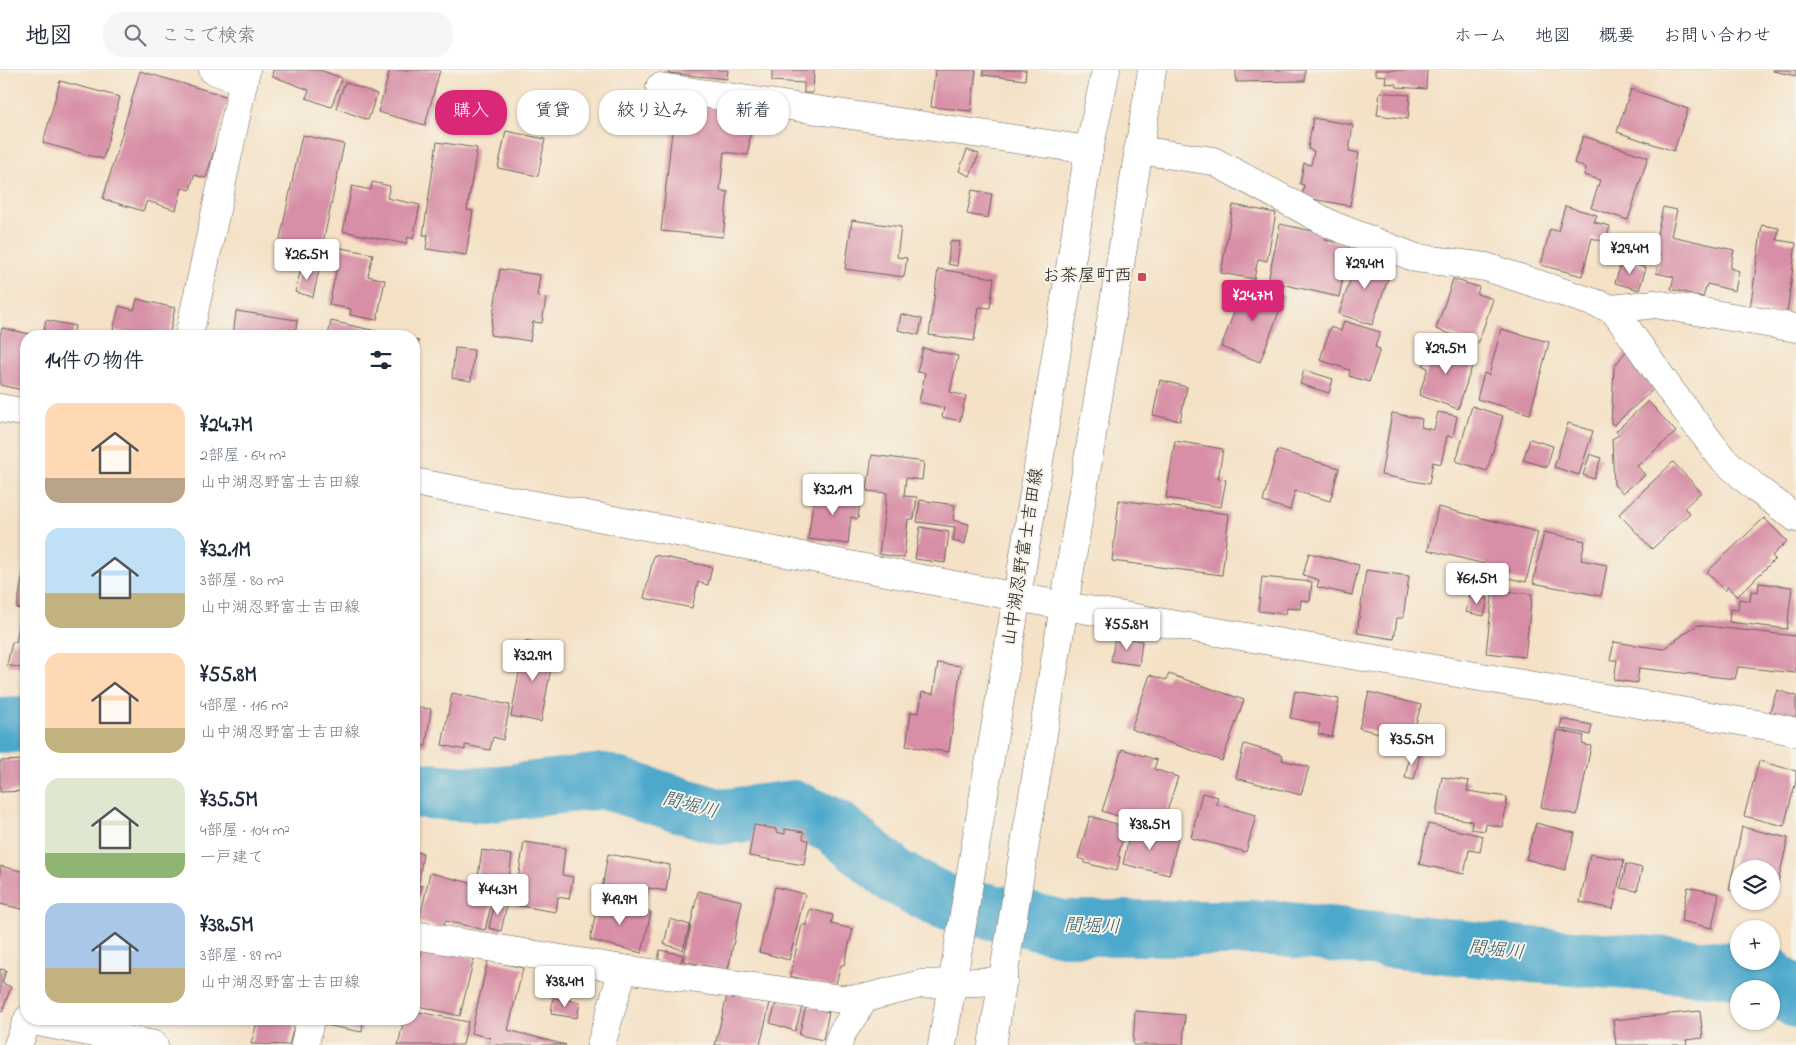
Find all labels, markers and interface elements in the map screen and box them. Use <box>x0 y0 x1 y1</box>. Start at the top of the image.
search box <box>103 12 453 57</box>
text: 地図 <box>25 20 73 55</box>
icon: search <box>121 21 149 49</box>
text: ここで検索 <box>161 23 256 50</box>
text: ホーム <box>1454 24 1507 50</box>
text: 地図 <box>1535 24 1571 50</box>
text: 概要 <box>1599 24 1635 50</box>
text: お問い合わせ <box>1663 24 1771 50</box>
chip: 購入 <box>435 90 507 135</box>
chip: 賃貸 <box>517 90 589 135</box>
chip: 絞り込み <box>599 90 707 135</box>
chip: 新着 <box>717 90 789 135</box>
pin: ¥29.4M <box>1589 232 1671 275</box>
text: ¥29.4M <box>1611 237 1649 261</box>
pin: ¥26.5M <box>266 238 348 281</box>
text: ¥26.5M <box>285 243 329 267</box>
pin: ¥29.4M <box>1324 248 1406 290</box>
text: ¥29.4M <box>1346 252 1384 276</box>
place label: お茶屋町西 <box>1042 264 1132 290</box>
marker: お茶屋町西 <box>1136 271 1148 283</box>
pin: ¥24.7M <box>1212 280 1294 322</box>
text: ¥24.7M <box>1233 284 1273 308</box>
pin: ¥29.5M <box>1405 332 1487 375</box>
text: ¥29.5M <box>1425 337 1467 361</box>
icon: filters <box>367 346 395 374</box>
text: 14件の物件 <box>45 347 144 377</box>
text: ¥24.7M <box>200 411 253 441</box>
icon: home <box>85 423 145 483</box>
text: 2部屋 · 64 m² <box>200 444 286 468</box>
street label: 山中湖忍野富士吉田線 <box>997 466 1051 648</box>
text: 山中湖忍野富士吉田線 <box>200 471 360 495</box>
pin: ¥32.1M <box>792 474 874 516</box>
text: ¥32.1M <box>814 478 852 502</box>
text: ¥32.1M <box>200 536 251 566</box>
icon: home <box>85 548 145 608</box>
pin: ¥61.5M <box>1436 562 1518 605</box>
text: ¥61.5M <box>1457 567 1497 591</box>
text: 3部屋 · 80 m² <box>200 569 284 593</box>
text: 山中湖忍野富士吉田線 <box>200 596 360 620</box>
pin: ¥55.8M <box>1086 608 1168 651</box>
text: ¥55.8M <box>1105 613 1149 637</box>
pin: ¥32.9M <box>492 640 574 682</box>
text: ¥32.9M <box>514 644 552 668</box>
text: ¥55.8M <box>200 661 257 691</box>
icon: home <box>85 673 145 733</box>
text: 4部屋 · 116 m² <box>200 694 288 718</box>
text: 山中湖忍野富士吉田線 <box>200 721 360 745</box>
pin: ¥35.5M <box>1371 724 1453 766</box>
text: ¥35.5M <box>1390 728 1434 752</box>
text: ¥35.5M <box>200 786 258 816</box>
water label: 間堀川 <box>659 786 721 826</box>
icon: home <box>85 798 145 858</box>
pin: ¥38.5M <box>1109 808 1191 851</box>
text: ¥38.5M <box>1130 813 1170 837</box>
text: 4部屋 · 104 m² <box>200 819 290 843</box>
text: 一戸建て <box>200 846 264 870</box>
map controls <box>1730 860 1780 1030</box>
button: layers <box>1730 860 1780 910</box>
pin: ¥44.3M <box>457 874 539 916</box>
text: ¥44.3M <box>478 878 518 902</box>
pin: ¥49.9M <box>579 884 661 926</box>
text: ¥49.9M <box>602 888 638 912</box>
text: ¥38.5M <box>200 911 254 941</box>
water label: 間堀川 <box>1063 913 1121 941</box>
button: + <box>1730 920 1780 970</box>
icon: home <box>85 923 145 983</box>
water label: 間堀川 <box>1466 935 1526 967</box>
text: 3部屋 · 89 m² <box>200 944 282 968</box>
pin: ¥38.4M <box>524 966 606 1008</box>
text: ¥38.4M <box>546 970 584 994</box>
text: 山中湖忍野富士吉田線 <box>200 971 360 995</box>
button: − <box>1730 980 1780 1030</box>

